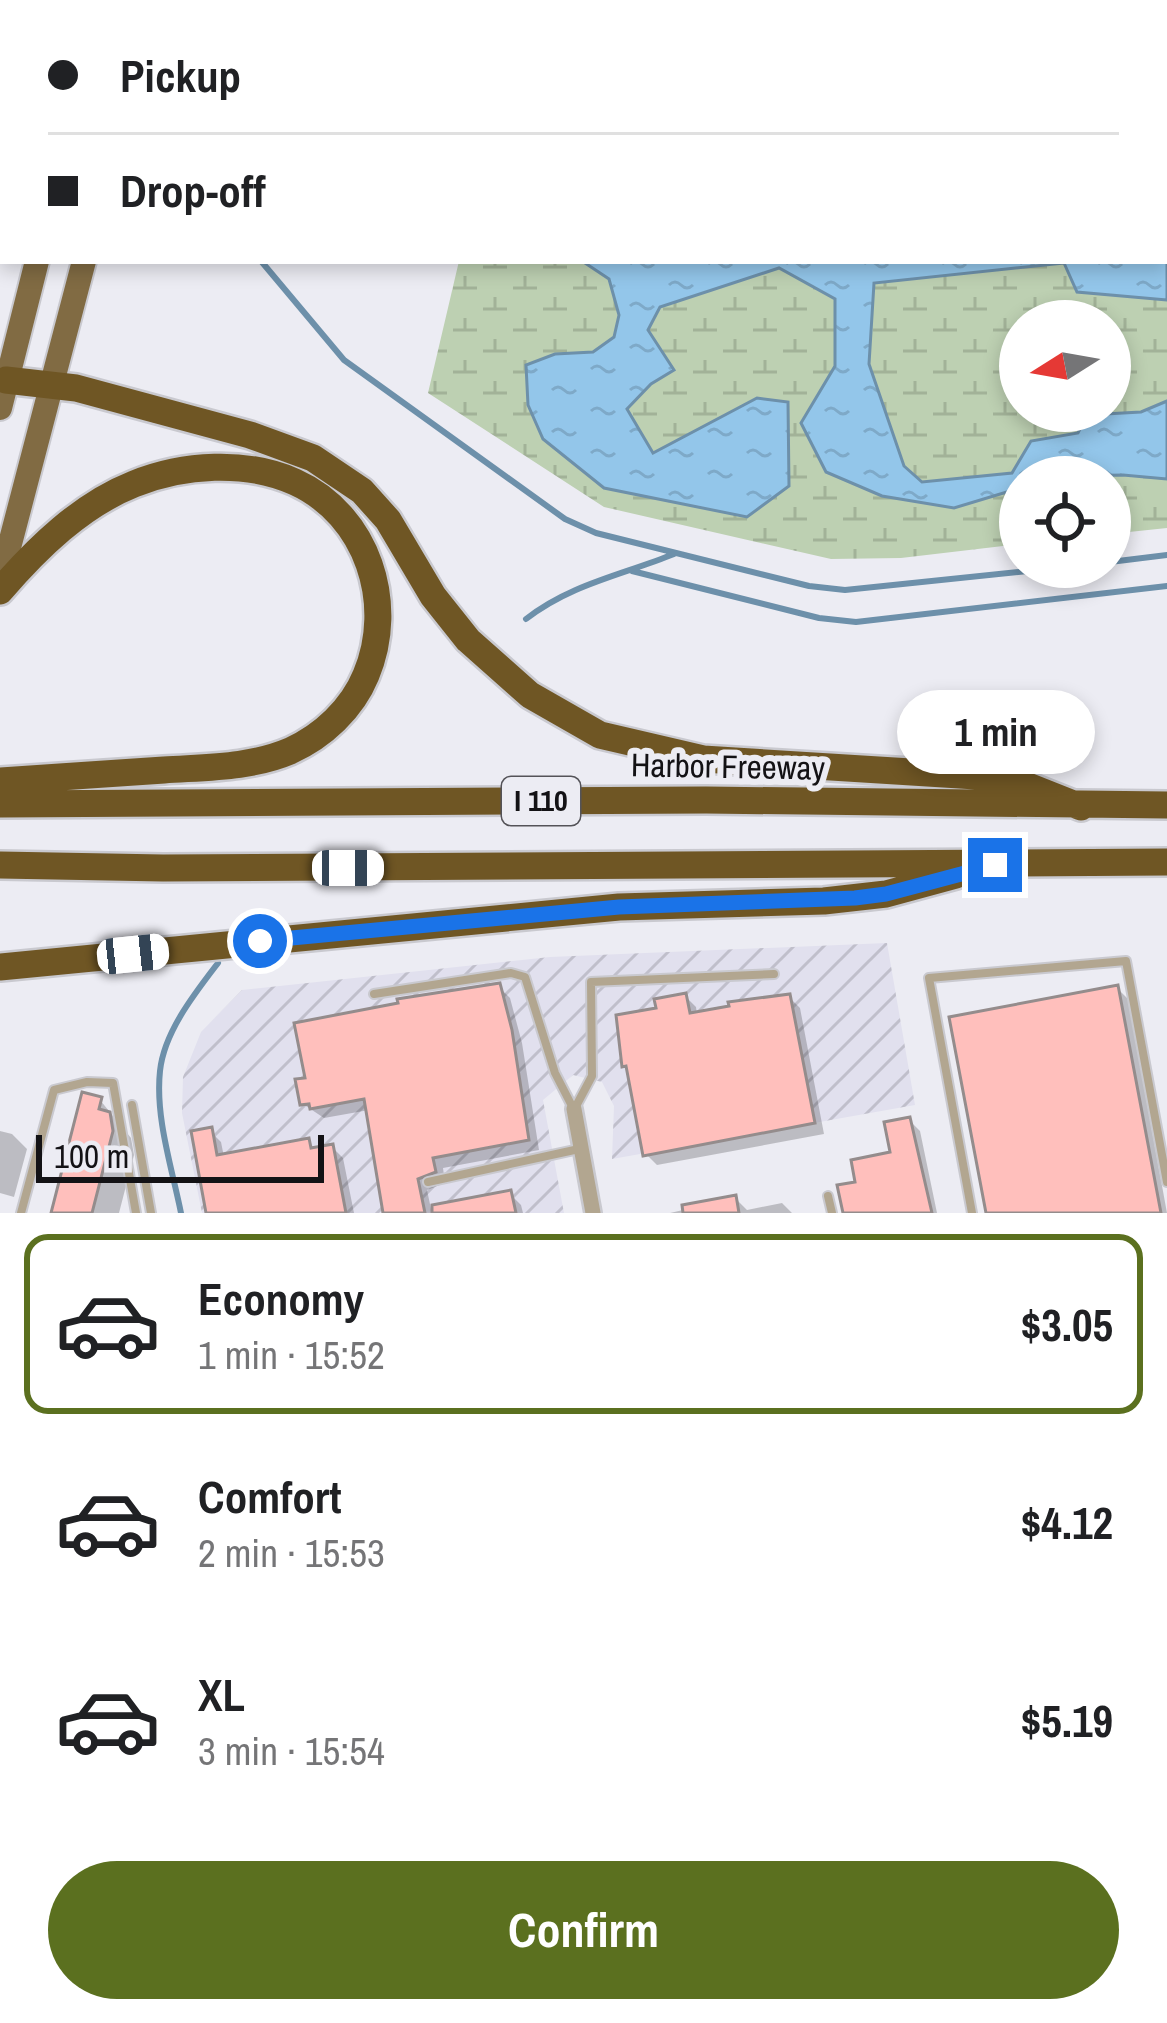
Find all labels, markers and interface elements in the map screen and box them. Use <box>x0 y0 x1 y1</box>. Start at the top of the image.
text: Pickup <box>120 45 241 106</box>
text: Drop-off <box>120 160 266 221</box>
north arrow <box>999 300 1131 432</box>
map controls <box>999 300 1131 588</box>
button: locate <box>999 456 1131 588</box>
callout: 1 min <box>896 691 1094 775</box>
text: 1 min <box>954 706 1038 758</box>
street label: Harbor Freeway <box>631 742 826 790</box>
road number: I 110 <box>502 777 580 825</box>
route end <box>968 838 1022 892</box>
car <box>312 850 384 886</box>
route start <box>233 914 287 968</box>
car <box>95 932 171 976</box>
scale bar <box>36 1129 324 1182</box>
text: 100 m <box>54 1134 129 1178</box>
text: Economy <box>198 1268 364 1329</box>
icon: car <box>54 1270 162 1378</box>
text: $3.05 <box>1021 1294 1113 1355</box>
text: 1 min · 15:52 <box>198 1329 385 1381</box>
text: Comfort <box>198 1466 341 1527</box>
icon: car <box>54 1468 162 1576</box>
text: $4.12 <box>1021 1492 1113 1553</box>
text: 2 min · 15:53 <box>198 1527 385 1579</box>
text: XL <box>198 1664 245 1725</box>
icon: car <box>54 1666 162 1774</box>
text: $5.19 <box>1021 1690 1113 1751</box>
text: 3 min · 15:54 <box>198 1725 385 1777</box>
button: Confirm <box>48 1861 1119 1999</box>

